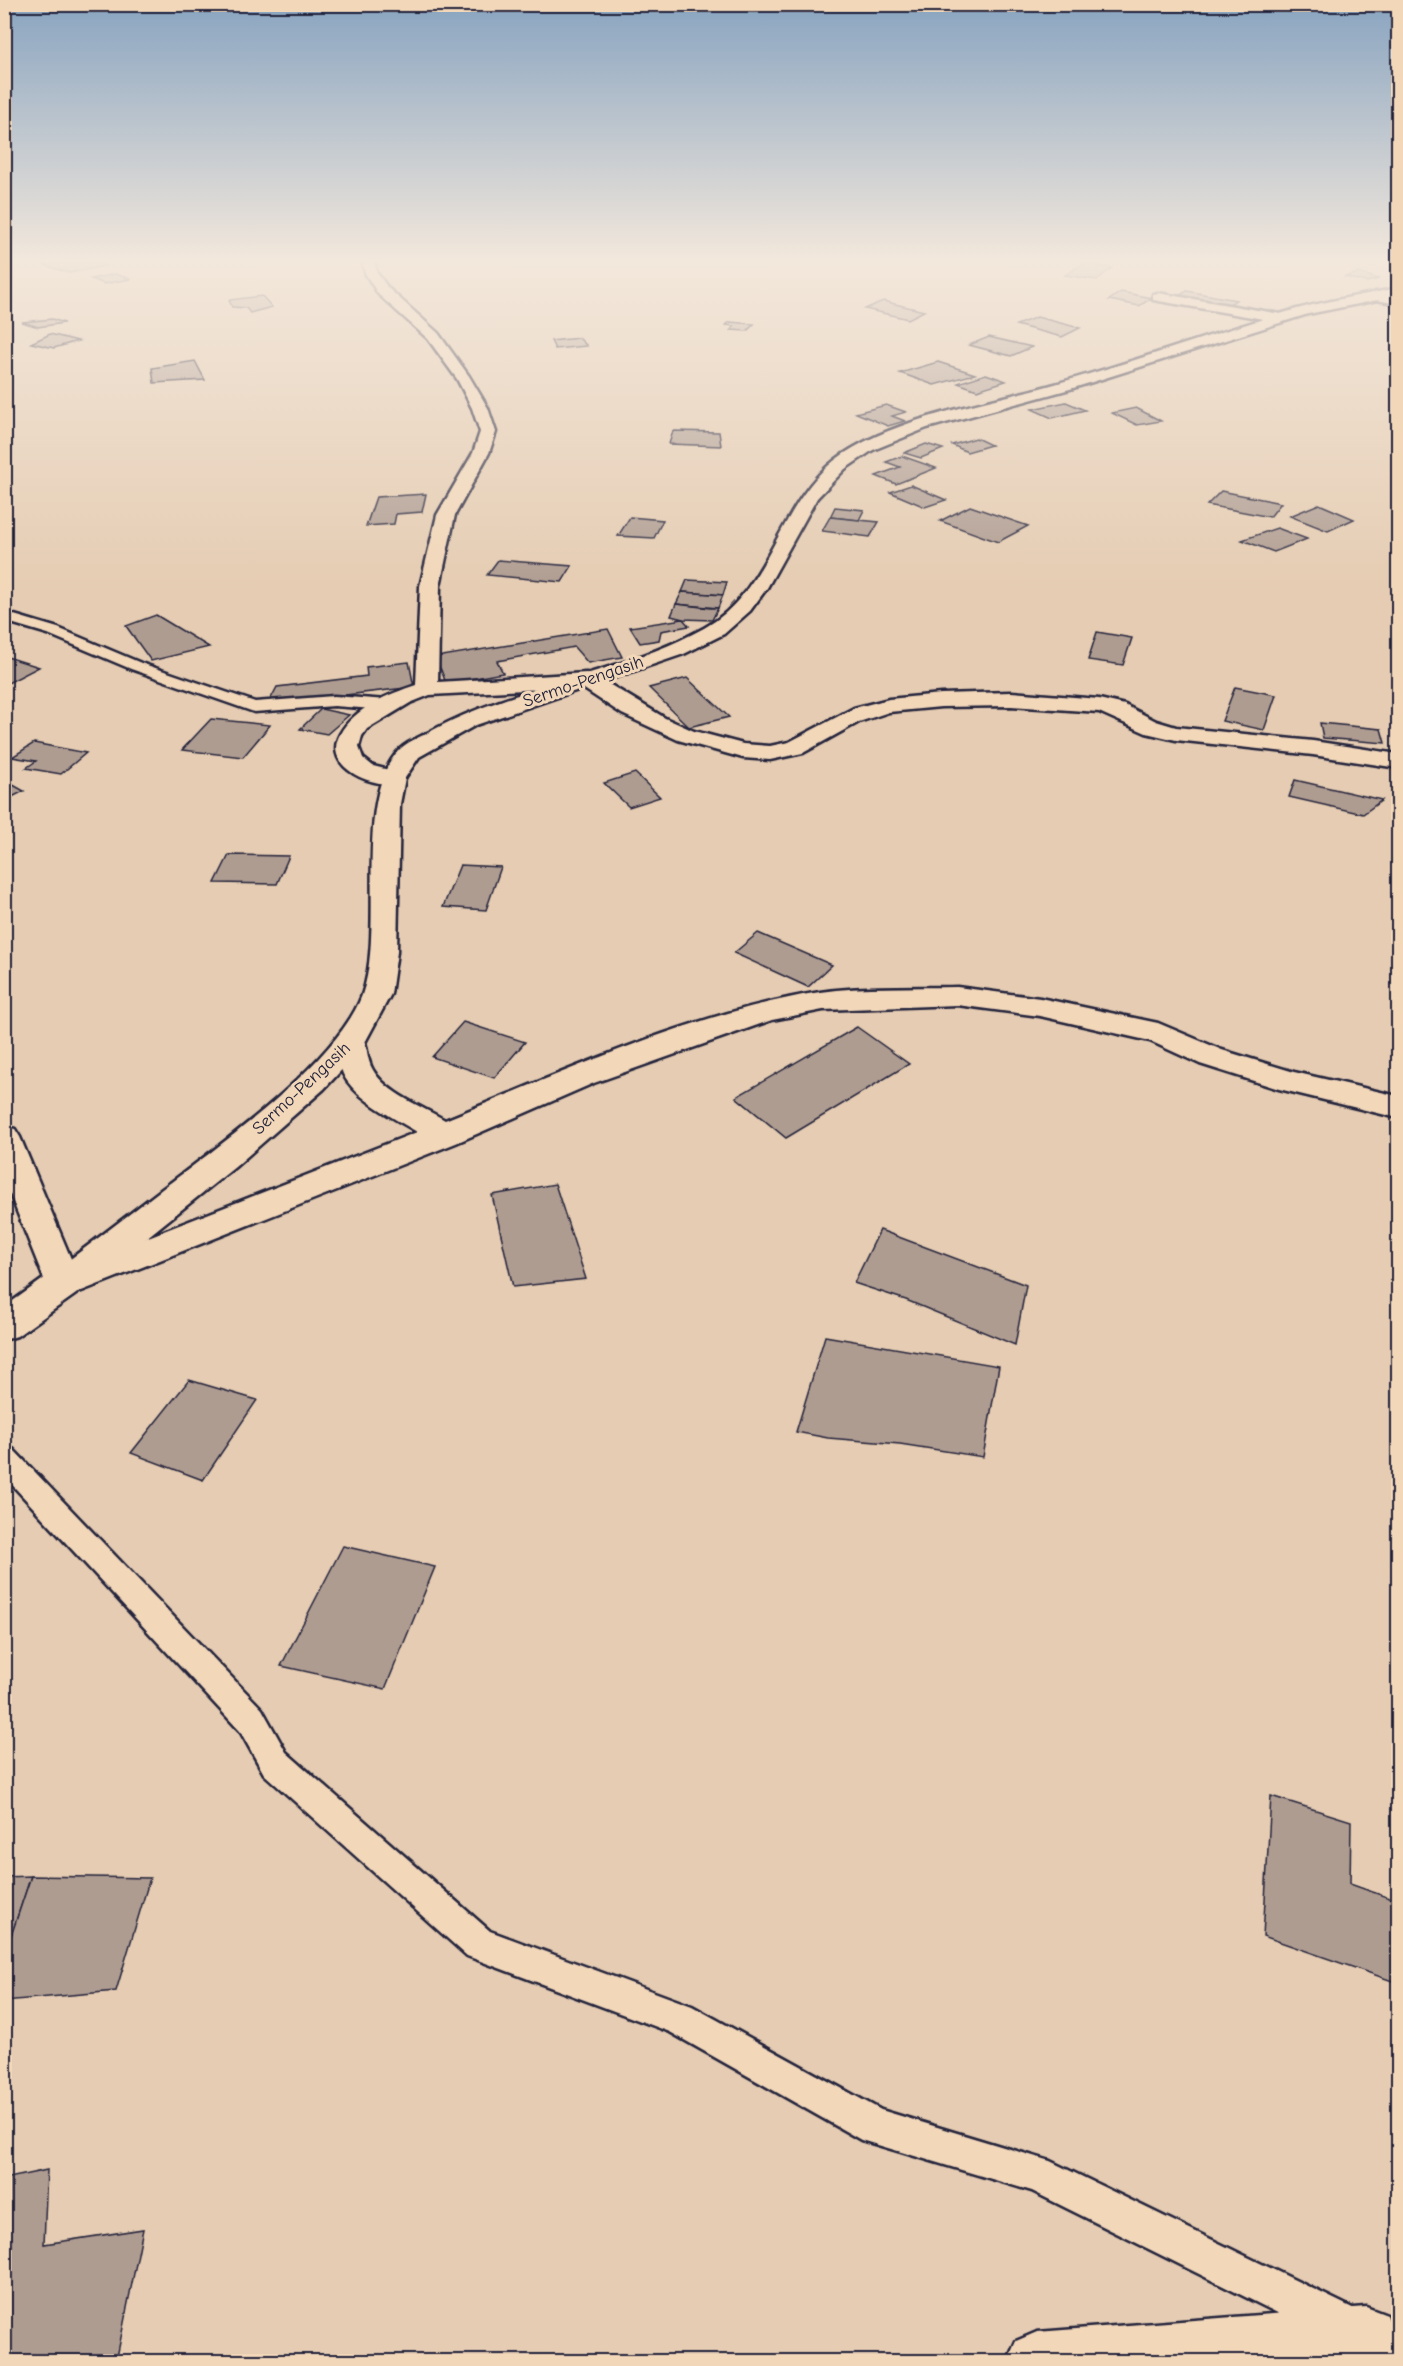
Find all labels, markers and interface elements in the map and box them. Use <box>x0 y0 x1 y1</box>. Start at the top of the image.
street label: Sermo-Pengasih <box>520 651 646 712</box>
street label: Sermo-Pengasih <box>248 1038 355 1139</box>

